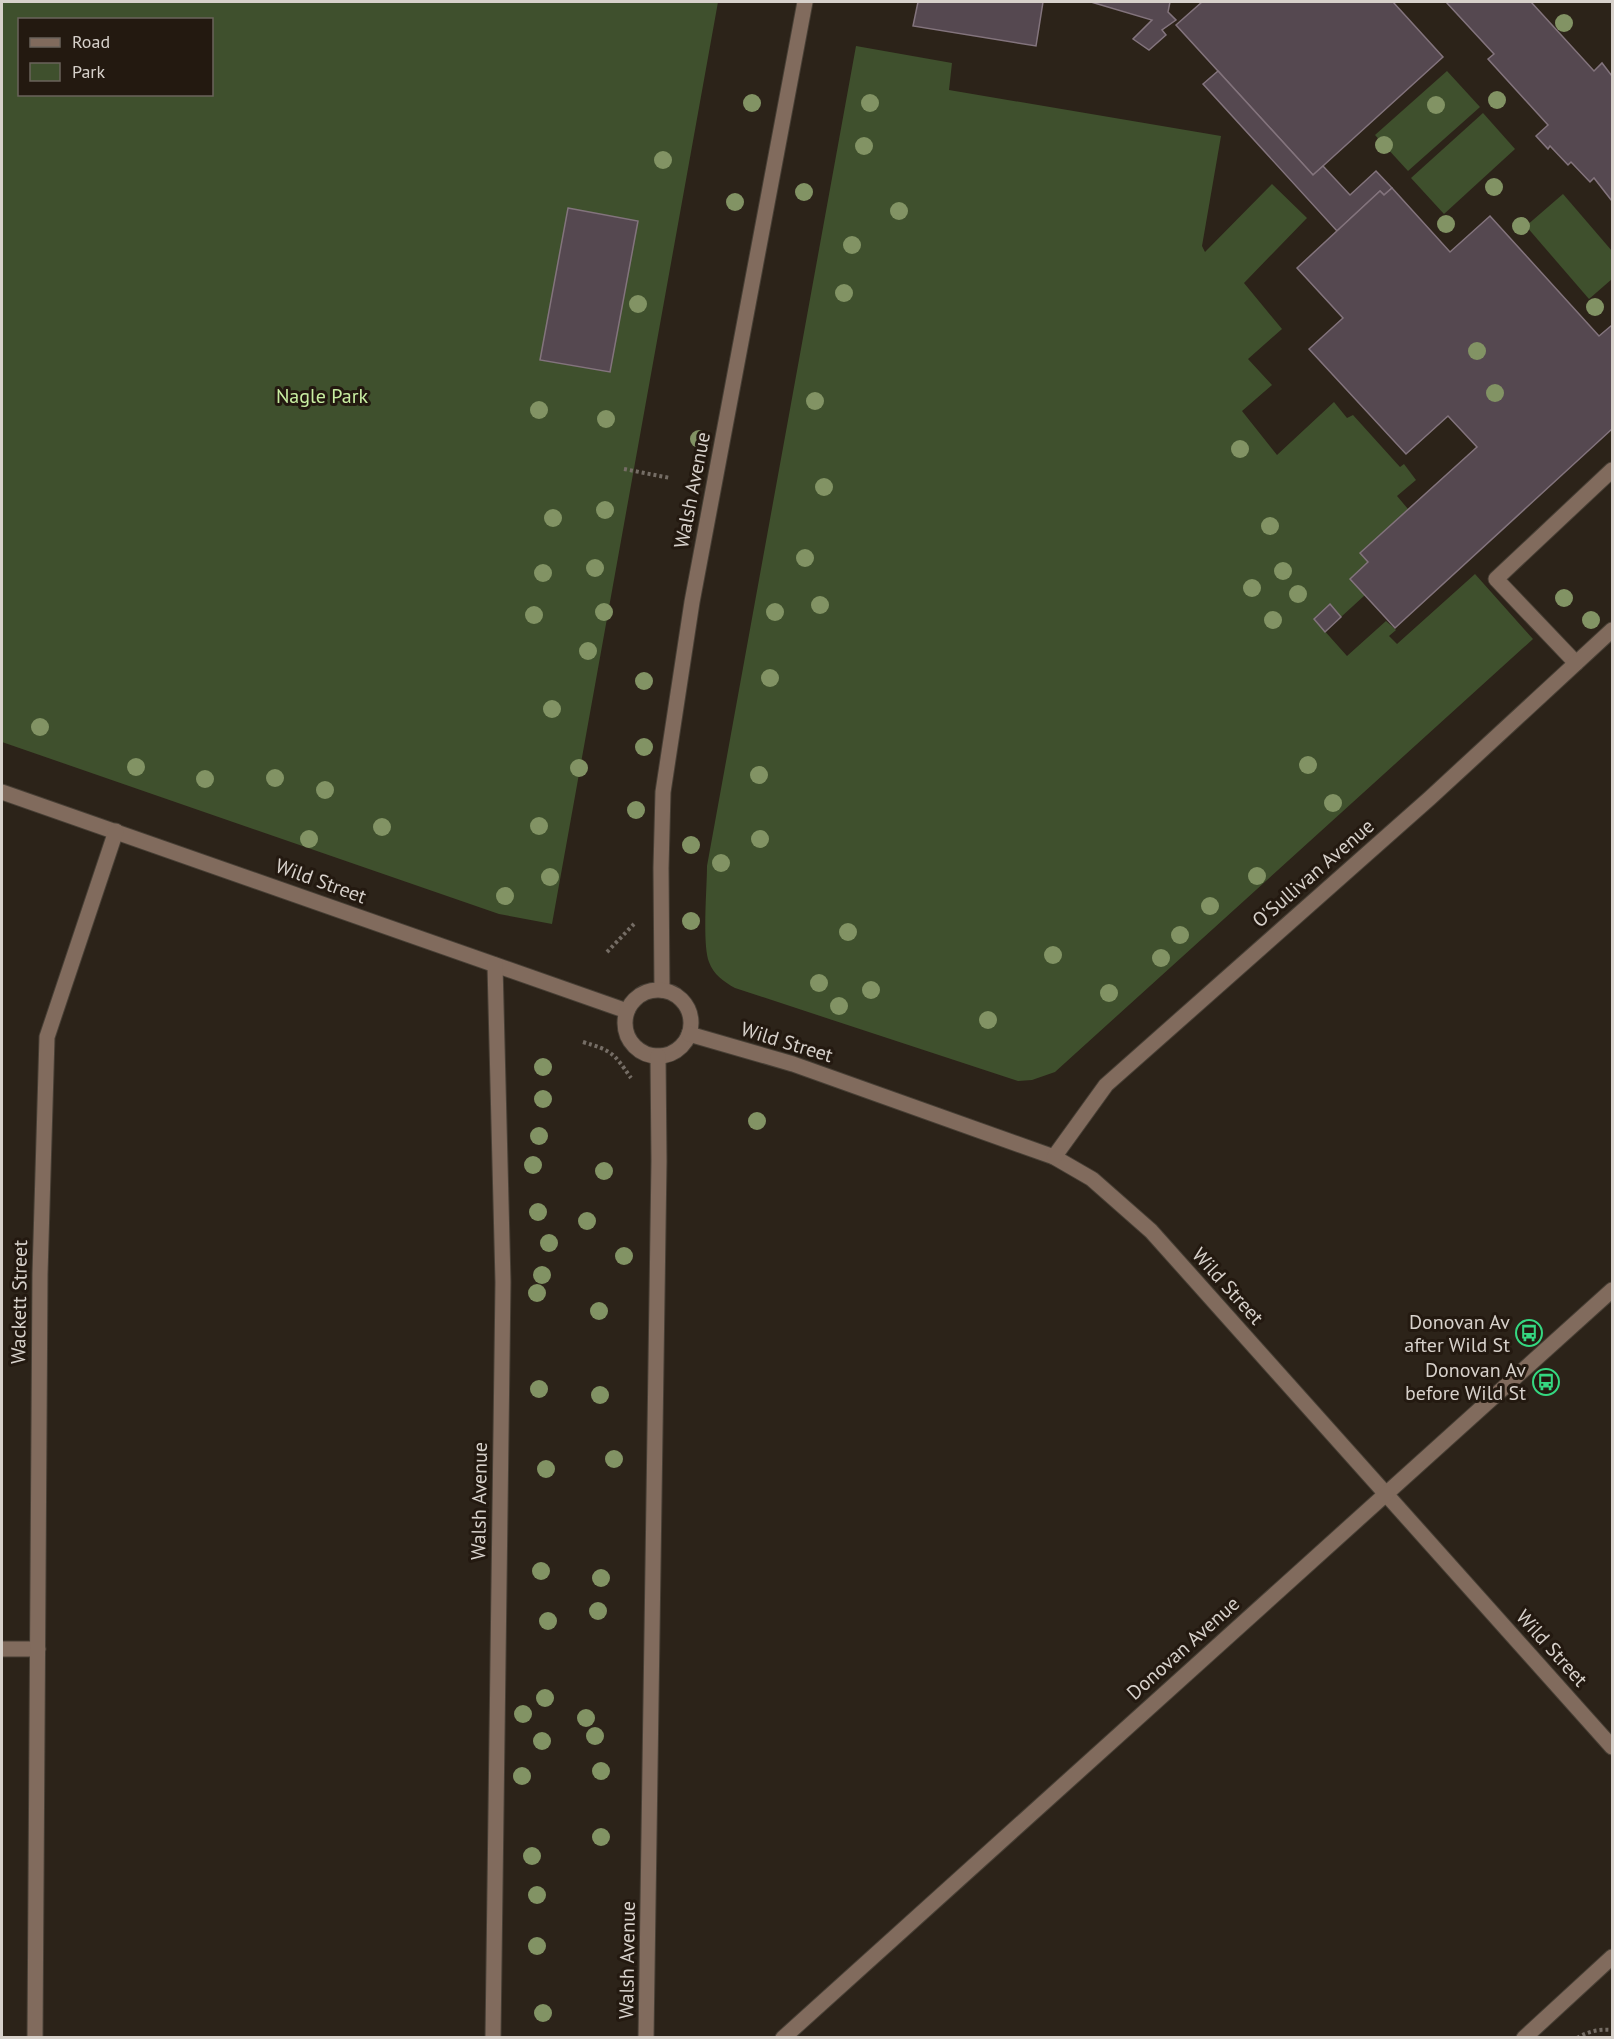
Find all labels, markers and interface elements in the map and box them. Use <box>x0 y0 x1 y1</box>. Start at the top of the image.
legend <box>18 18 213 96</box>
text: Road <box>72 30 110 53</box>
text: Park <box>72 60 105 83</box>
park label: Nagle Park <box>276 383 369 409</box>
street label: Walsh Avenue <box>668 430 716 550</box>
street label: O'Sullivan Avenue <box>1247 813 1379 933</box>
street label: Wild Street <box>272 853 370 910</box>
street label: Wild Street <box>738 1016 836 1068</box>
street label: Wackett Street <box>5 1239 33 1364</box>
street label: Wild Street <box>1187 1242 1270 1330</box>
place label: Donovan Av after Wild St <box>1404 1309 1510 1358</box>
bus stop icon: Donovan Av after Wild St <box>1514 1318 1544 1348</box>
place label: Donovan Av before Wild St <box>1405 1357 1526 1406</box>
bus stop icon: Donovan Av before Wild St <box>1531 1367 1561 1397</box>
street label: Walsh Avenue <box>465 1442 493 1560</box>
street label: Donovan Avenue <box>1121 1591 1245 1705</box>
street label: Wild Street <box>1511 1604 1594 1692</box>
street label: Walsh Avenue <box>613 1901 641 2019</box>

